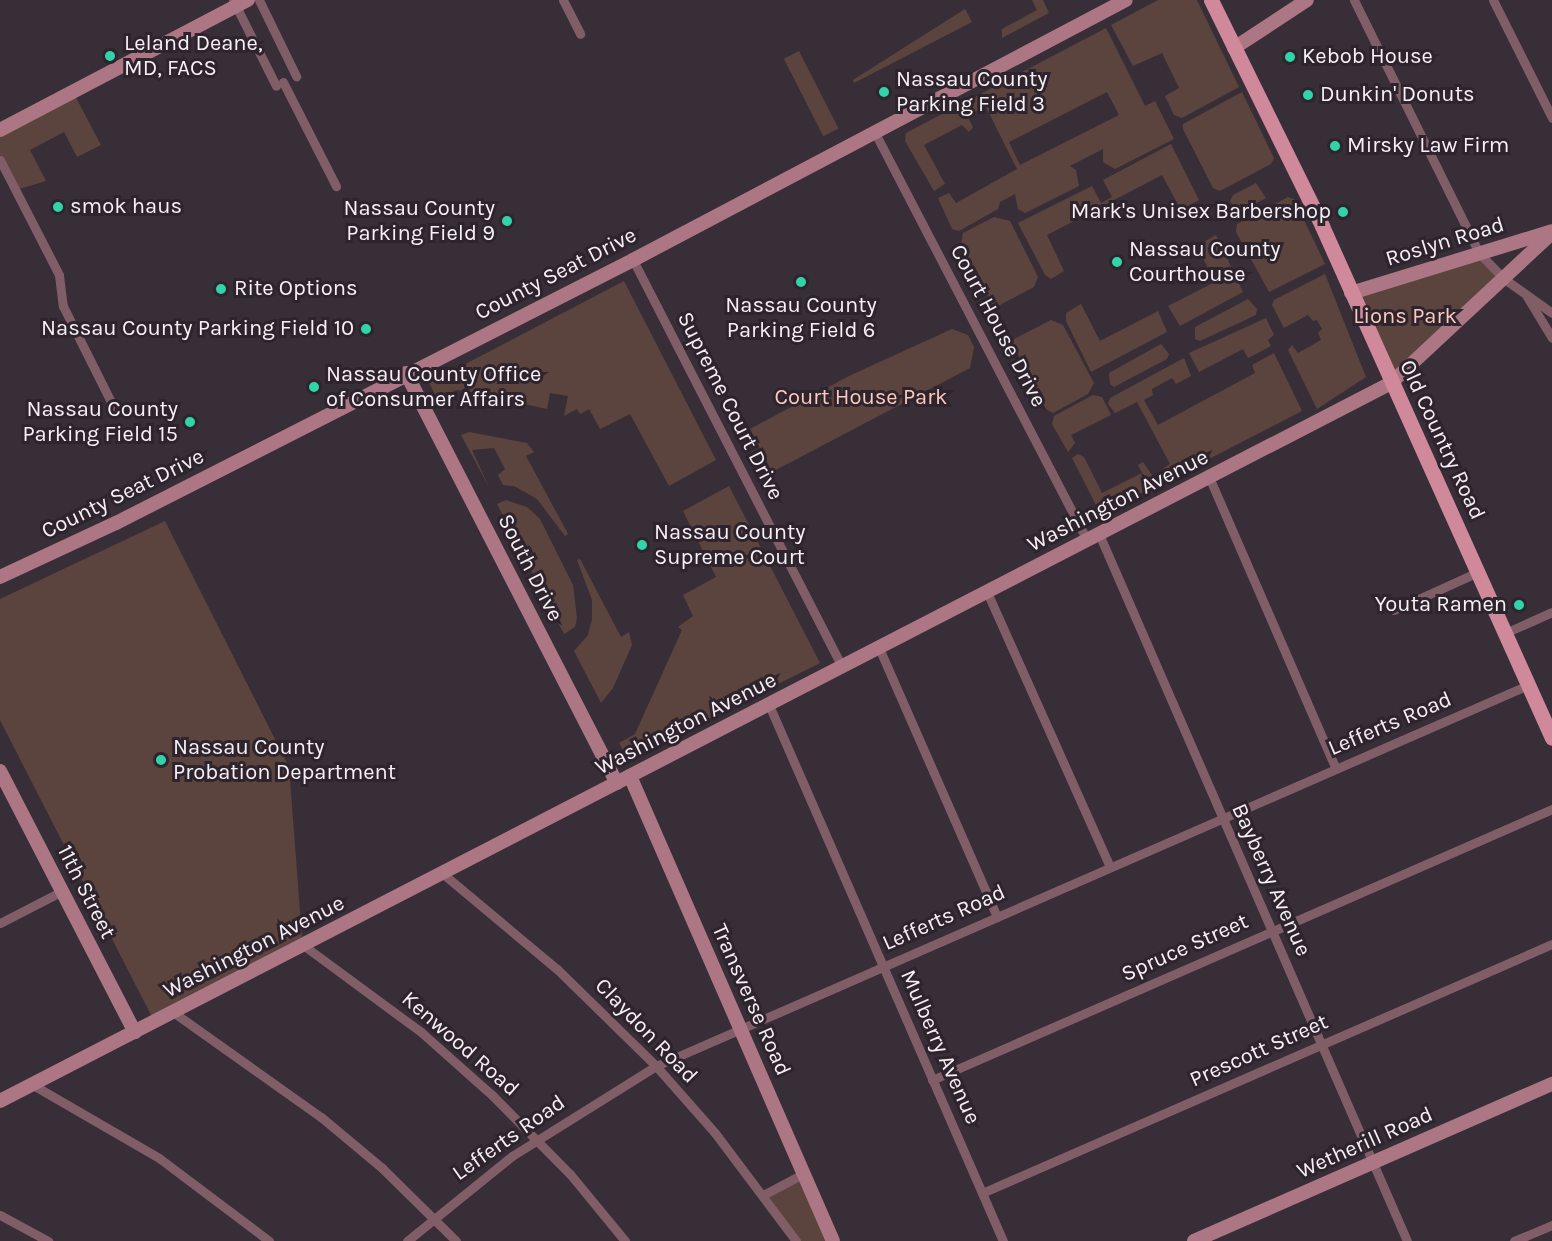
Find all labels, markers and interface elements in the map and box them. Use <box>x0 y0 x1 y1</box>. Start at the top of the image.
place label: Leland Deane, MD, FACS <box>124 30 262 82</box>
place label: Kebob House <box>1302 44 1433 70</box>
marker: Leland Deane, MD, FACS <box>101 47 119 65</box>
marker: Kebob House <box>1283 50 1297 64</box>
place label: Nassau County Parking Field 3 <box>896 66 1048 118</box>
place label: Dunkin' Donuts <box>1320 82 1475 108</box>
marker: Nassau County Parking Field 3 <box>877 85 891 99</box>
marker: Dunkin' Donuts <box>1301 88 1315 102</box>
place label: Mirsky Law Firm <box>1347 133 1509 159</box>
marker: Mirsky Law Firm <box>1328 139 1342 153</box>
place label: smok haus <box>70 194 182 220</box>
place label: Nassau County Parking Field 9 <box>343 195 495 246</box>
place label: Mark's Unisex Barbershop <box>1071 199 1331 225</box>
marker: smok haus <box>51 200 65 214</box>
marker: Mark's Unisex Barbershop <box>1336 205 1350 219</box>
street label: Roslyn Road <box>1383 211 1507 273</box>
marker: Nassau County Parking Field 9 <box>500 214 514 228</box>
street label: County Seat Drive <box>471 222 641 326</box>
place label: Nassau County Courthouse <box>1129 236 1281 288</box>
street label: Court House Drive <box>944 240 1052 412</box>
marker: Nassau County Courthouse <box>1110 255 1124 269</box>
marker: Nassau County Parking Field 6 <box>794 275 808 289</box>
place label: Rite Options <box>234 276 358 302</box>
marker: Rite Options <box>212 280 230 298</box>
place label: Nassau County Parking Field 6 <box>725 292 877 344</box>
park label: Lions Park <box>1353 304 1457 330</box>
street label: Supreme Court Drive <box>671 308 789 504</box>
place label: Nassau County Parking Field 10 <box>41 316 354 342</box>
marker: Nassau County Parking Field 10 <box>359 322 373 336</box>
street label: Old Country Road <box>1393 356 1491 524</box>
place label: Nassau County Office of Consumer Affairs <box>326 361 541 412</box>
marker: Nassau County Office of Consumer Affairs <box>307 380 321 394</box>
park label: Court House Park <box>774 385 948 411</box>
place label: Nassau County Parking Field 15 <box>22 396 178 448</box>
marker: Nassau County Parking Field 15 <box>183 415 197 429</box>
street label: County Seat Drive <box>37 443 209 545</box>
street label: Washington Avenue <box>1023 444 1213 558</box>
street label: South Drive <box>492 510 568 626</box>
place label: Nassau County Supreme Court <box>654 519 806 570</box>
marker: Nassau County Supreme Court <box>635 538 649 552</box>
place label: Youta Ramen <box>1375 592 1507 618</box>
marker: Youta Ramen <box>1512 598 1526 612</box>
street label: Washington Avenue <box>591 667 781 781</box>
street label: Lefferts Road <box>1324 686 1456 762</box>
place label: Nassau County Probation Department <box>173 734 396 786</box>
marker: Nassau County Probation Department <box>154 753 168 767</box>
street label: Bayberry Avenue <box>1226 800 1316 960</box>
street label: 11th Street <box>51 841 121 943</box>
street label: Lefferts Road <box>879 879 1009 957</box>
street label: Washington Avenue <box>159 890 349 1004</box>
street label: Spruce Street <box>1118 908 1252 988</box>
street label: Transverse Road <box>706 920 796 1080</box>
street label: Mulberry Avenue <box>894 966 986 1128</box>
street label: Claydon Road <box>589 973 703 1089</box>
street label: Kenwood Road <box>396 986 524 1102</box>
street label: Prescott Street <box>1186 1009 1332 1093</box>
street label: Lefferts Road <box>448 1089 570 1187</box>
street label: Wetherill Road <box>1293 1101 1437 1185</box>

